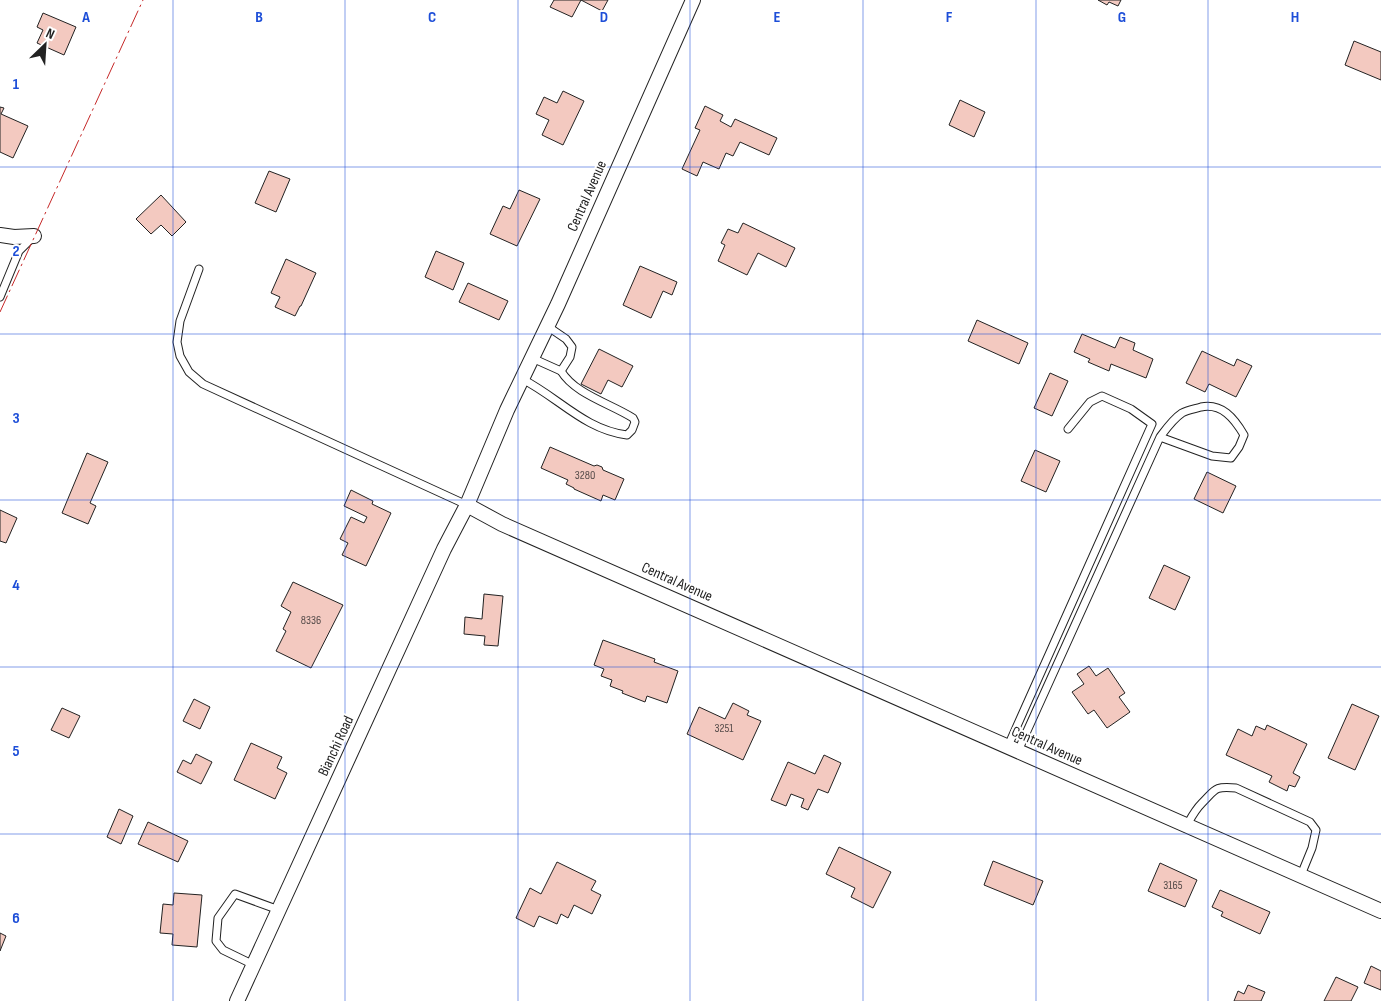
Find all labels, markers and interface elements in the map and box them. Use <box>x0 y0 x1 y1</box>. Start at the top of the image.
text: A <box>81 8 90 27</box>
text: B <box>255 8 263 27</box>
text: C <box>428 8 436 27</box>
text: D <box>600 8 608 27</box>
text: E <box>774 8 781 27</box>
text: F <box>946 8 953 27</box>
text: G <box>1118 8 1126 27</box>
text: H <box>1291 8 1299 27</box>
north arrow <box>20 20 70 70</box>
text: N <box>43 24 57 43</box>
text: 1 <box>13 75 20 94</box>
street label: Central Avenue <box>563 157 611 235</box>
text: 2 <box>12 242 20 261</box>
text: 3 <box>12 409 20 428</box>
house number: 3280 <box>575 468 595 483</box>
street label: Central Avenue <box>638 558 716 606</box>
text: 4 <box>12 576 20 595</box>
house number: 8336 <box>301 613 321 628</box>
street label: Bianchi Road <box>314 713 358 779</box>
house number: 3251 <box>715 721 734 736</box>
street label: Central Avenue <box>1008 722 1086 770</box>
text: 5 <box>12 742 20 761</box>
house number: 3165 <box>1163 878 1183 893</box>
text: 6 <box>12 909 20 928</box>

